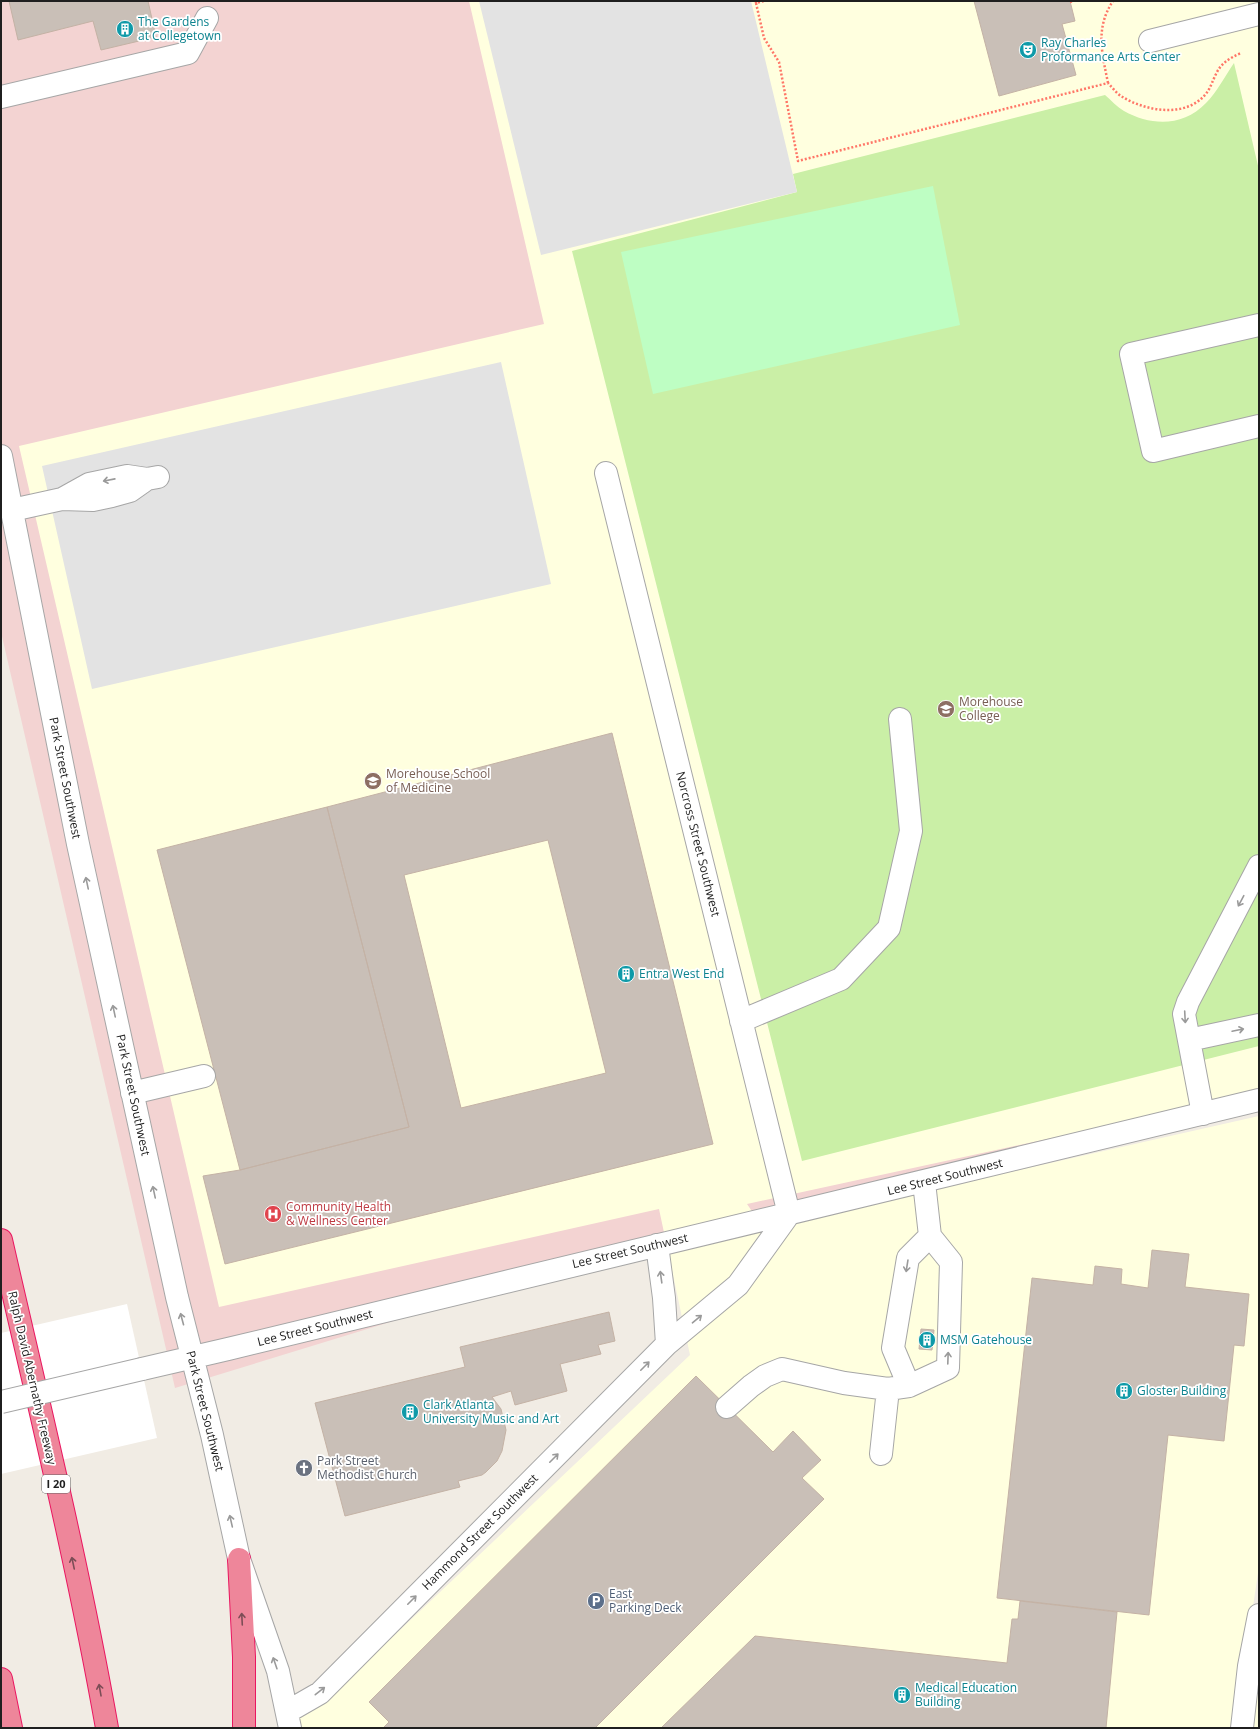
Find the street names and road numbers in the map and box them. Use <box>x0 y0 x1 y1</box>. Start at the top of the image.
street label: Park Street Southwest <box>45 716 86 840</box>
street label: Norcross Street Southwest <box>672 770 725 918</box>
street label: Park Street Southwest <box>112 1033 155 1157</box>
street label: Lee Street Southwest <box>885 1154 1004 1199</box>
street label: Lee Street Southwest <box>570 1229 689 1272</box>
street label: Ralph David Abernathy Freeway <box>4 1289 61 1467</box>
street label: Lee Street Southwest <box>255 1305 374 1350</box>
street label: Park Street Southwest <box>182 1349 229 1473</box>
street label: Hammond Street Southwest <box>418 1470 542 1594</box>
road number: I 20 <box>42 1475 70 1493</box>

